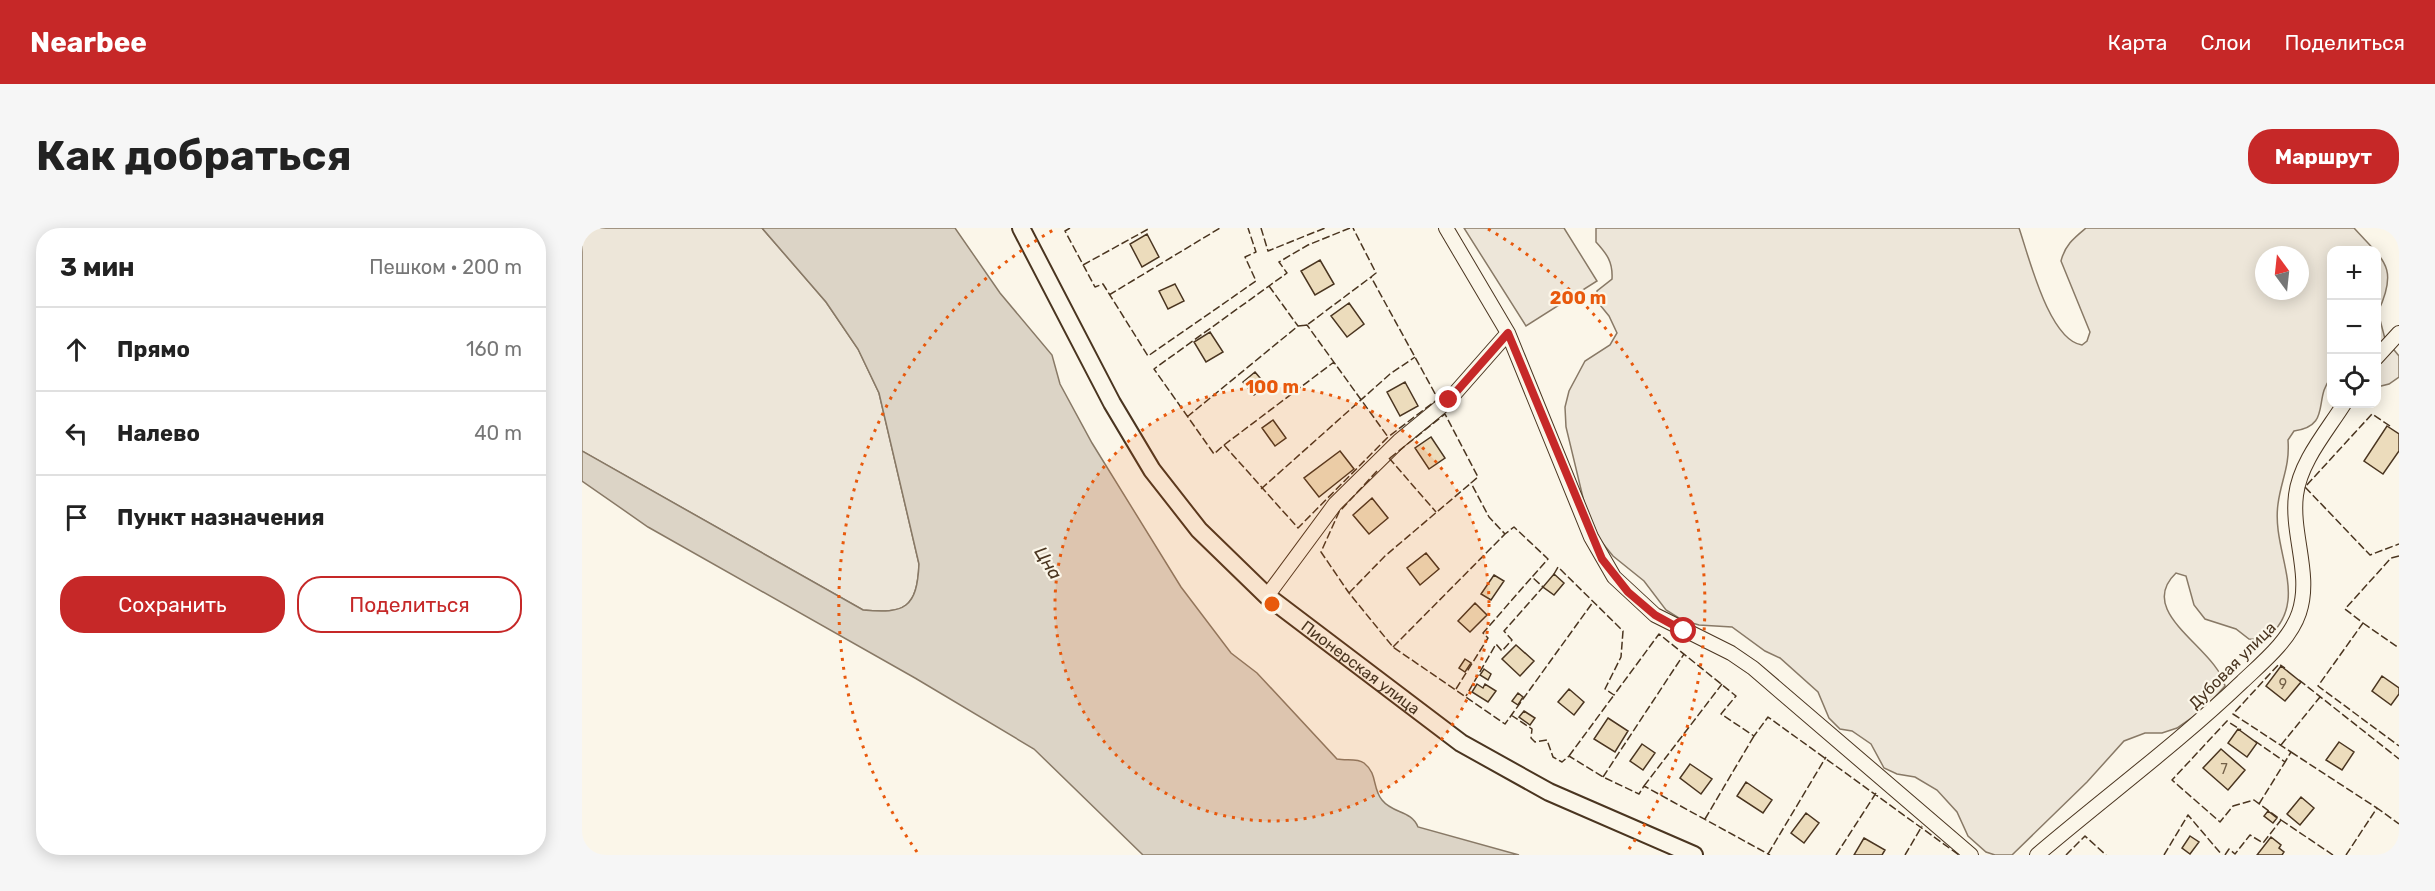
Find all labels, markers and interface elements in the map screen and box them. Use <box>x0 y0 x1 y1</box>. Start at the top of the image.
text: Nearbee <box>30 26 147 59</box>
text: Карта <box>2107 30 2167 55</box>
text: Слои <box>2200 30 2251 55</box>
text: Поделиться <box>2284 30 2405 55</box>
button: Маршрут <box>2248 129 2399 184</box>
text: Как добраться <box>36 131 352 181</box>
north arrow <box>2255 246 2309 300</box>
map controls <box>2327 246 2381 408</box>
button: + <box>2327 246 2381 300</box>
text: 3 мин <box>60 252 135 283</box>
text: Пешком · 200 m <box>369 255 522 279</box>
text: 200 m <box>1550 287 1606 309</box>
button: − <box>2327 300 2381 354</box>
icon: ahead <box>60 333 93 366</box>
text: Прямо <box>117 336 190 363</box>
text: 160 m <box>466 337 522 361</box>
button: locate <box>2327 354 2381 408</box>
text: 100 m <box>1245 376 1299 398</box>
route end <box>1435 386 1461 412</box>
icon: left <box>60 417 93 450</box>
text: Налево <box>117 420 200 447</box>
text: 40 m <box>474 421 522 445</box>
icon: arrive <box>60 501 93 534</box>
text: Пункт назначения <box>117 504 325 531</box>
water label: Цна <box>1029 542 1067 584</box>
button: Сохранить <box>60 576 285 633</box>
button: Поделиться <box>297 576 522 633</box>
centre of rings <box>1262 594 1282 614</box>
street label: Пионерская улица <box>1298 617 1424 718</box>
route start <box>1670 617 1696 643</box>
street label: Дубовая улица <box>2185 618 2280 713</box>
house number: 9 <box>2279 676 2287 693</box>
house number: 7 <box>2220 761 2228 778</box>

